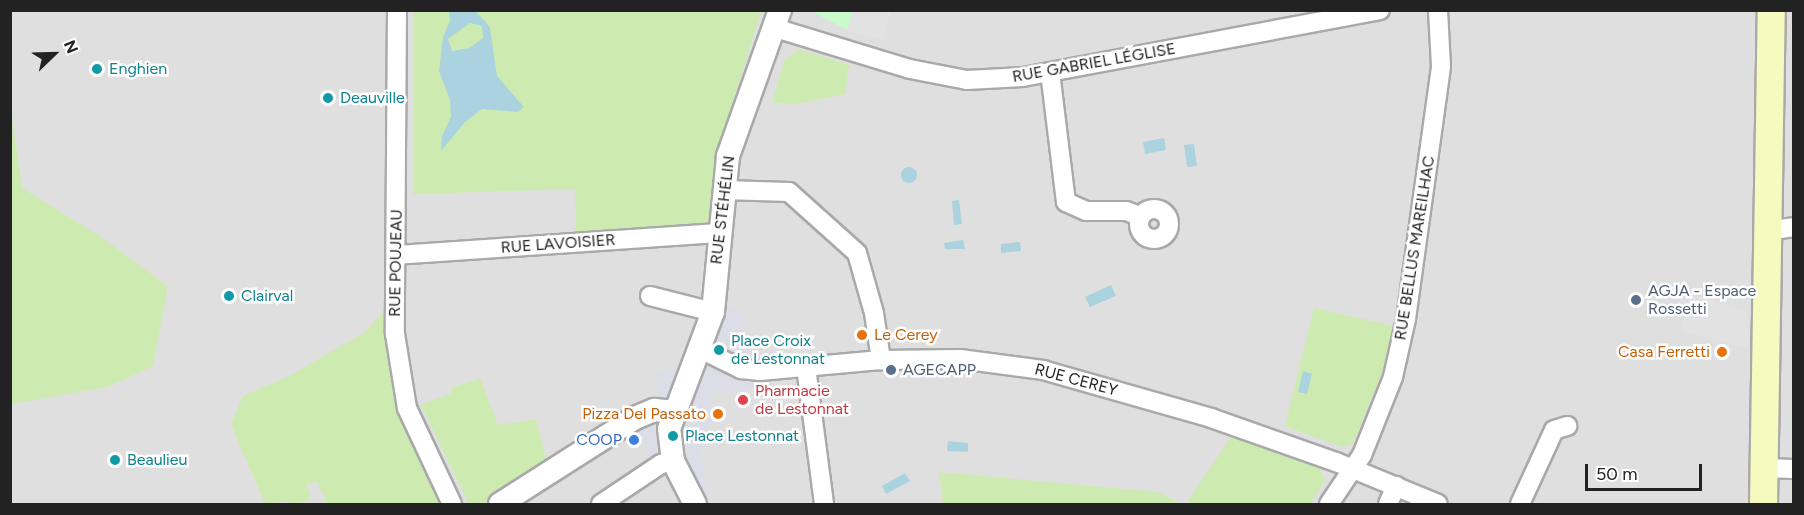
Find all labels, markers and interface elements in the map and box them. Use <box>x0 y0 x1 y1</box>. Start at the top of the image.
north arrow <box>24 24 84 84</box>
text: N <box>60 37 82 56</box>
street label: RUE GABRIEL LÉGLISE <box>1011 39 1177 87</box>
place label: Enghien <box>109 59 167 79</box>
marker: Enghien <box>90 62 104 76</box>
place label: Deauville <box>340 88 405 108</box>
marker: Deauville <box>321 91 335 105</box>
street label: RUE STÉHÉLIN <box>707 155 739 265</box>
street label: RUE BELLUS MAREILHAC <box>1391 155 1439 341</box>
street label: RUE POUJEAU <box>385 209 407 317</box>
street label: RUE LAVOISIER <box>500 230 616 258</box>
place label: AGJA - Espace Rossetti <box>1648 281 1756 319</box>
place label: Clairval <box>241 286 293 306</box>
marker: Clairval <box>222 289 236 303</box>
marker: AGJA - Espace Rossetti <box>1629 293 1643 307</box>
place label: Le Cerey <box>874 325 938 345</box>
marker: Le Cerey <box>855 328 869 342</box>
place label: Place Croix de Lestonnat <box>731 331 825 369</box>
place label: Casa Ferretti <box>1618 342 1710 362</box>
marker: Place Croix de Lestonnat <box>712 343 726 357</box>
marker: Casa Ferretti <box>1715 345 1729 359</box>
place label: AGECAPP <box>903 360 976 380</box>
street label: RUE CEREY <box>1033 360 1119 400</box>
marker: AGECAPP <box>884 363 898 377</box>
place label: Pharmacie de Lestonnat <box>755 381 849 419</box>
marker: Pharmacie de Lestonnat <box>736 393 750 407</box>
place label: Pizza Del Passato <box>582 404 706 424</box>
marker: Pizza Del Passato <box>711 407 725 421</box>
place label: Place Lestonnat <box>685 426 799 446</box>
marker: Place Lestonnat <box>666 429 680 443</box>
place label: COOP <box>576 430 622 450</box>
marker: COOP <box>627 433 641 447</box>
place label: Beaulieu <box>127 450 187 470</box>
scale bar <box>1588 452 1705 490</box>
marker: Beaulieu <box>108 453 122 467</box>
text: 50 m <box>1596 463 1638 485</box>

